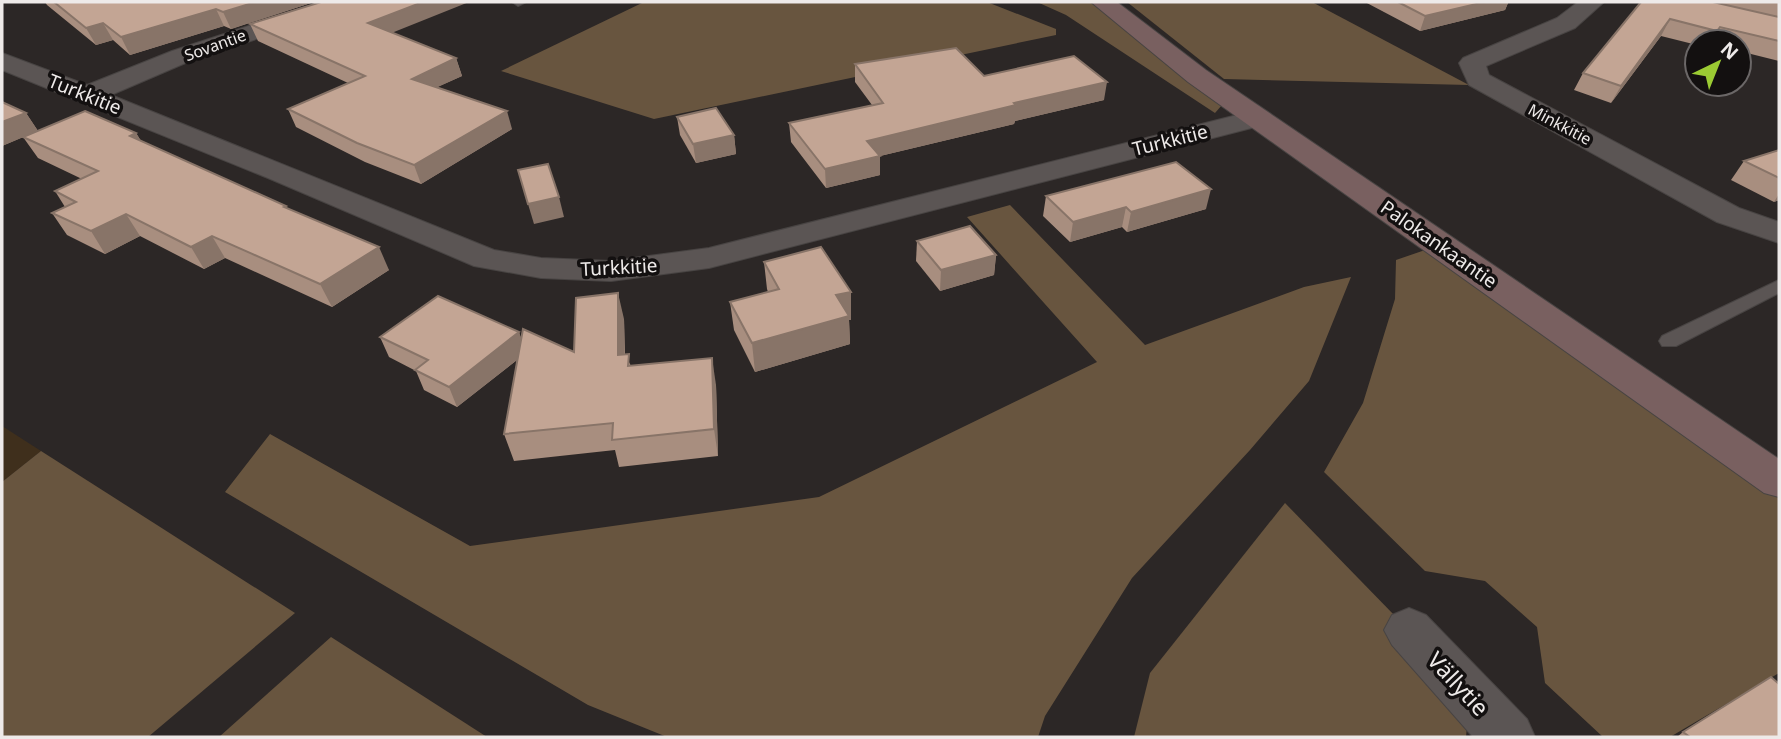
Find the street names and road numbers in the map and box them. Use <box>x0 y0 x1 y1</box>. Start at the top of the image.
street label: Sovantie <box>181 24 249 66</box>
street label: Turkkitie <box>44 68 126 120</box>
street label: Minkkitie <box>1525 98 1595 150</box>
street label: Turkkitie <box>1130 118 1210 162</box>
street label: Palokankaantie <box>1376 194 1502 294</box>
street label: Turkkitie <box>580 252 658 282</box>
street label: Vällytie <box>1421 644 1497 722</box>

